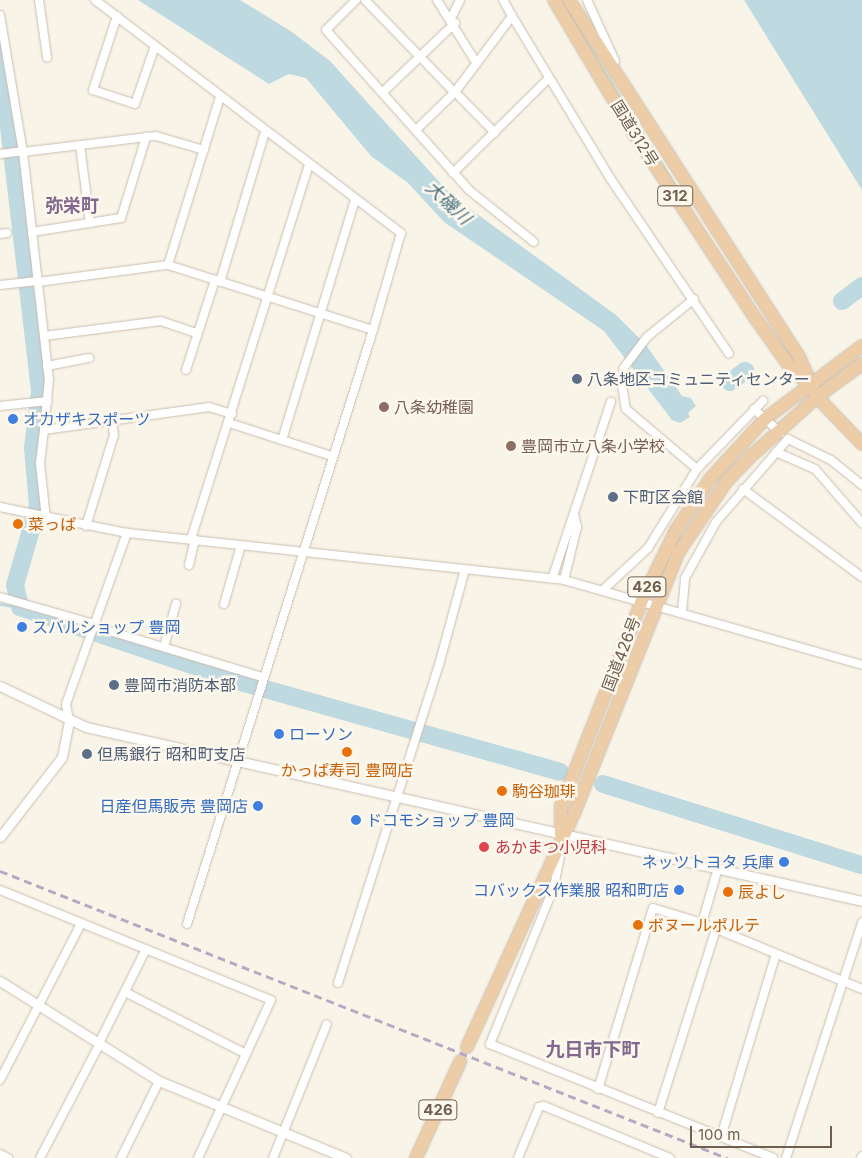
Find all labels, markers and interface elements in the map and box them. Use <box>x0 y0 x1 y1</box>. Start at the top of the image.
street label: 国道312号 <box>607 96 663 170</box>
water label: 大磯川 <box>421 177 475 229</box>
road number: 312 <box>656 184 694 208</box>
district label: 弥栄町 <box>45 195 99 217</box>
place label: 八条地区コミュニティセンター <box>587 369 811 389</box>
marker: 八条地区コミュニティセンター <box>571 373 583 385</box>
place label: 八条幼稚園 <box>394 397 474 417</box>
marker: 八条幼稚園 <box>378 401 390 413</box>
place label: オカザキスポーツ <box>23 409 151 429</box>
marker: オカザキスポーツ <box>7 413 19 425</box>
place label: 豊岡市立八条小学校 <box>521 436 665 456</box>
marker: 豊岡市立八条小学校 <box>505 440 517 452</box>
place label: 下町区会館 <box>623 487 703 507</box>
marker: 下町区会館 <box>607 491 619 503</box>
place label: 菜っぱ <box>28 514 76 534</box>
marker: 菜っぱ <box>12 518 24 530</box>
road number: 426 <box>627 574 667 600</box>
street label: 国道426号 <box>598 614 644 694</box>
place label: スバルショップ 豊岡 <box>32 617 180 637</box>
marker: スバルショップ 豊岡 <box>16 621 28 633</box>
place label: 豊岡市消防本部 <box>124 675 236 695</box>
marker: 豊岡市消防本部 <box>108 679 120 691</box>
place label: ローソン <box>289 724 353 744</box>
marker: ローソン <box>273 728 285 740</box>
place label: 但馬銀行 昭和町支店 <box>97 744 245 764</box>
marker: かっぱ寿司 豊岡店 <box>341 746 353 758</box>
marker: 但馬銀行 昭和町支店 <box>81 748 93 760</box>
place label: かっぱ寿司 豊岡店 <box>281 760 413 780</box>
place label: 駒谷珈琲 <box>512 781 576 801</box>
marker: 駒谷珈琲 <box>496 785 508 797</box>
place label: 日産但馬販売 豊岡店 <box>100 796 248 816</box>
marker: 日産但馬販売 豊岡店 <box>252 800 264 812</box>
place label: ドコモショップ 豊岡 <box>366 810 514 830</box>
marker: ドコモショップ 豊岡 <box>350 814 362 826</box>
place label: あかまつ小児科 <box>495 837 607 857</box>
marker: あかまつ小児科 <box>477 840 491 854</box>
place label: ネッツトヨタ 兵庫 <box>642 852 774 872</box>
marker: ネッツトヨタ 兵庫 <box>778 856 790 868</box>
place label: コバックス作業服 昭和町店 <box>473 880 669 900</box>
place label: 辰よし <box>738 882 786 902</box>
marker: コバックス作業服 昭和町店 <box>673 884 685 896</box>
marker: 辰よし <box>722 886 734 898</box>
place label: ボヌールポルテ <box>648 915 760 935</box>
marker: ボヌールポルテ <box>632 919 644 931</box>
district label: 九日市下町 <box>546 1039 640 1061</box>
road number: 426 <box>418 1098 458 1122</box>
scale bar <box>692 1116 834 1148</box>
text: 100 m <box>698 1125 740 1144</box>

